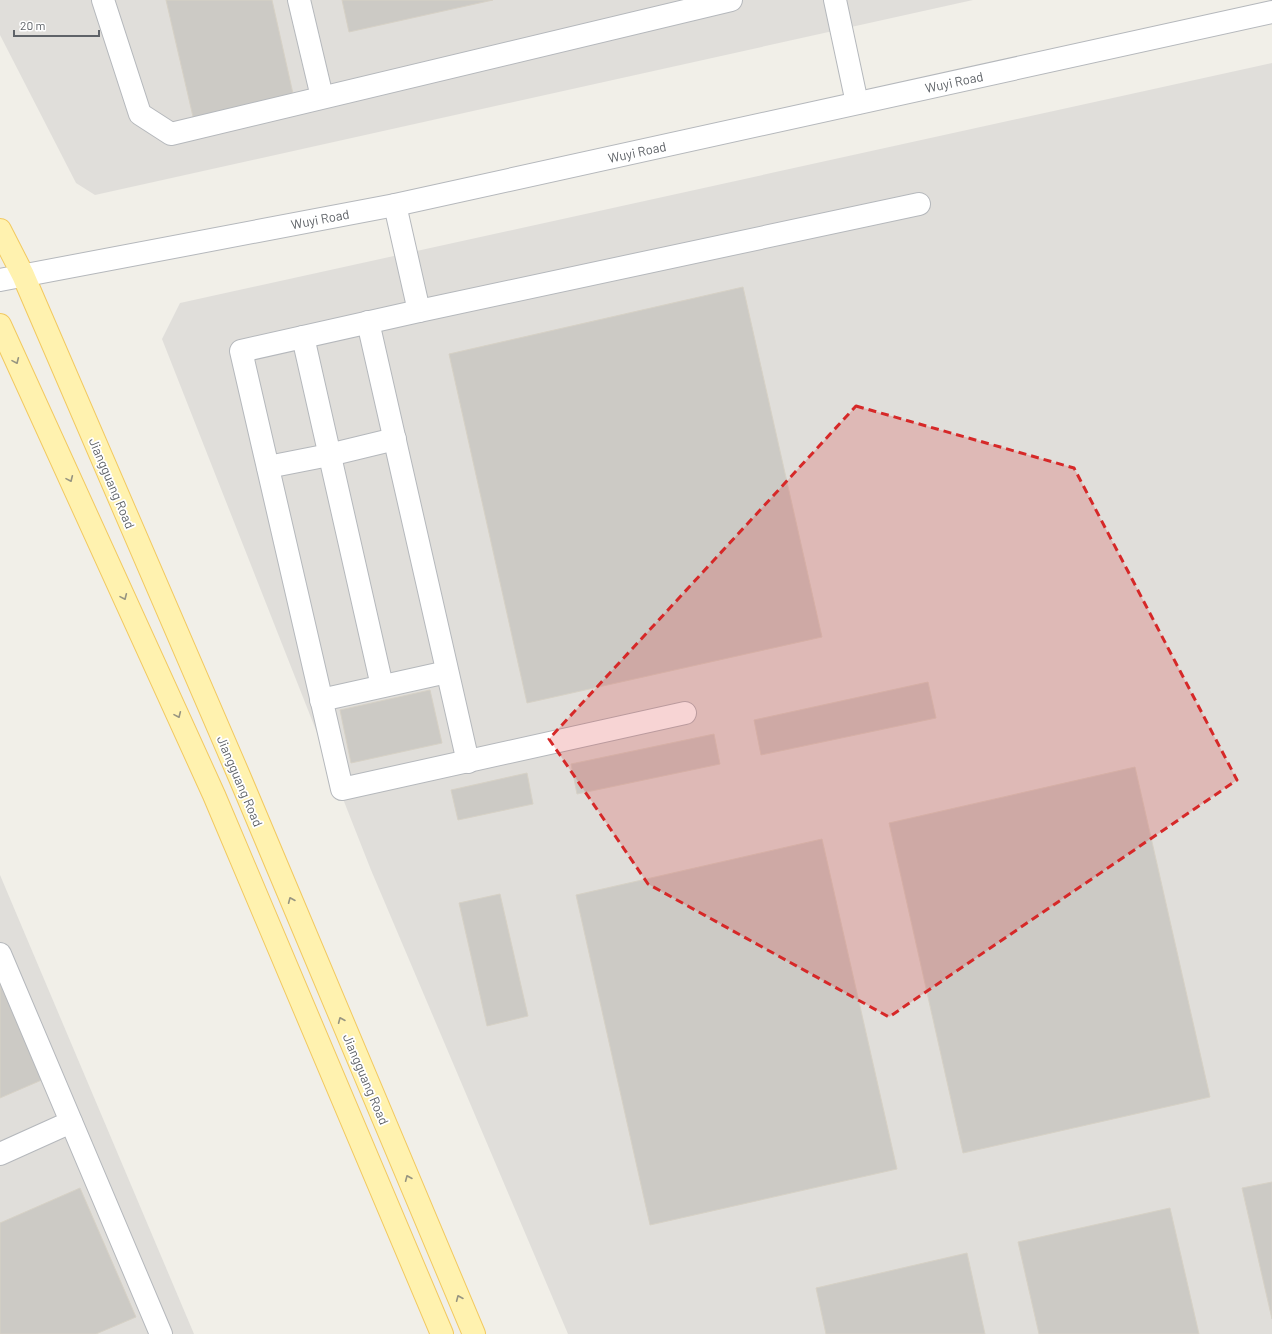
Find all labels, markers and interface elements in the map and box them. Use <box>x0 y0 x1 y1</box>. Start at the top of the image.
scale bar <box>14 12 99 38</box>
text: 20 m <box>20 18 46 32</box>
street label: Wuyi Road <box>924 68 984 96</box>
street label: Wuyi Road <box>607 138 667 166</box>
street label: Wuyi Road <box>290 206 350 232</box>
one-way arrow <box>11 356 19 364</box>
street label: Jiangguang Road <box>86 435 138 531</box>
one-way arrow <box>65 475 73 482</box>
one-way arrow <box>119 593 127 601</box>
one-way arrow <box>173 711 181 719</box>
street label: Jiangguang Road <box>214 733 266 829</box>
one-way arrow <box>288 896 296 904</box>
one-way arrow <box>338 1016 346 1023</box>
street label: Jiangguang Road <box>340 1031 392 1127</box>
one-way arrow <box>405 1175 413 1183</box>
one-way arrow <box>455 1295 463 1302</box>

